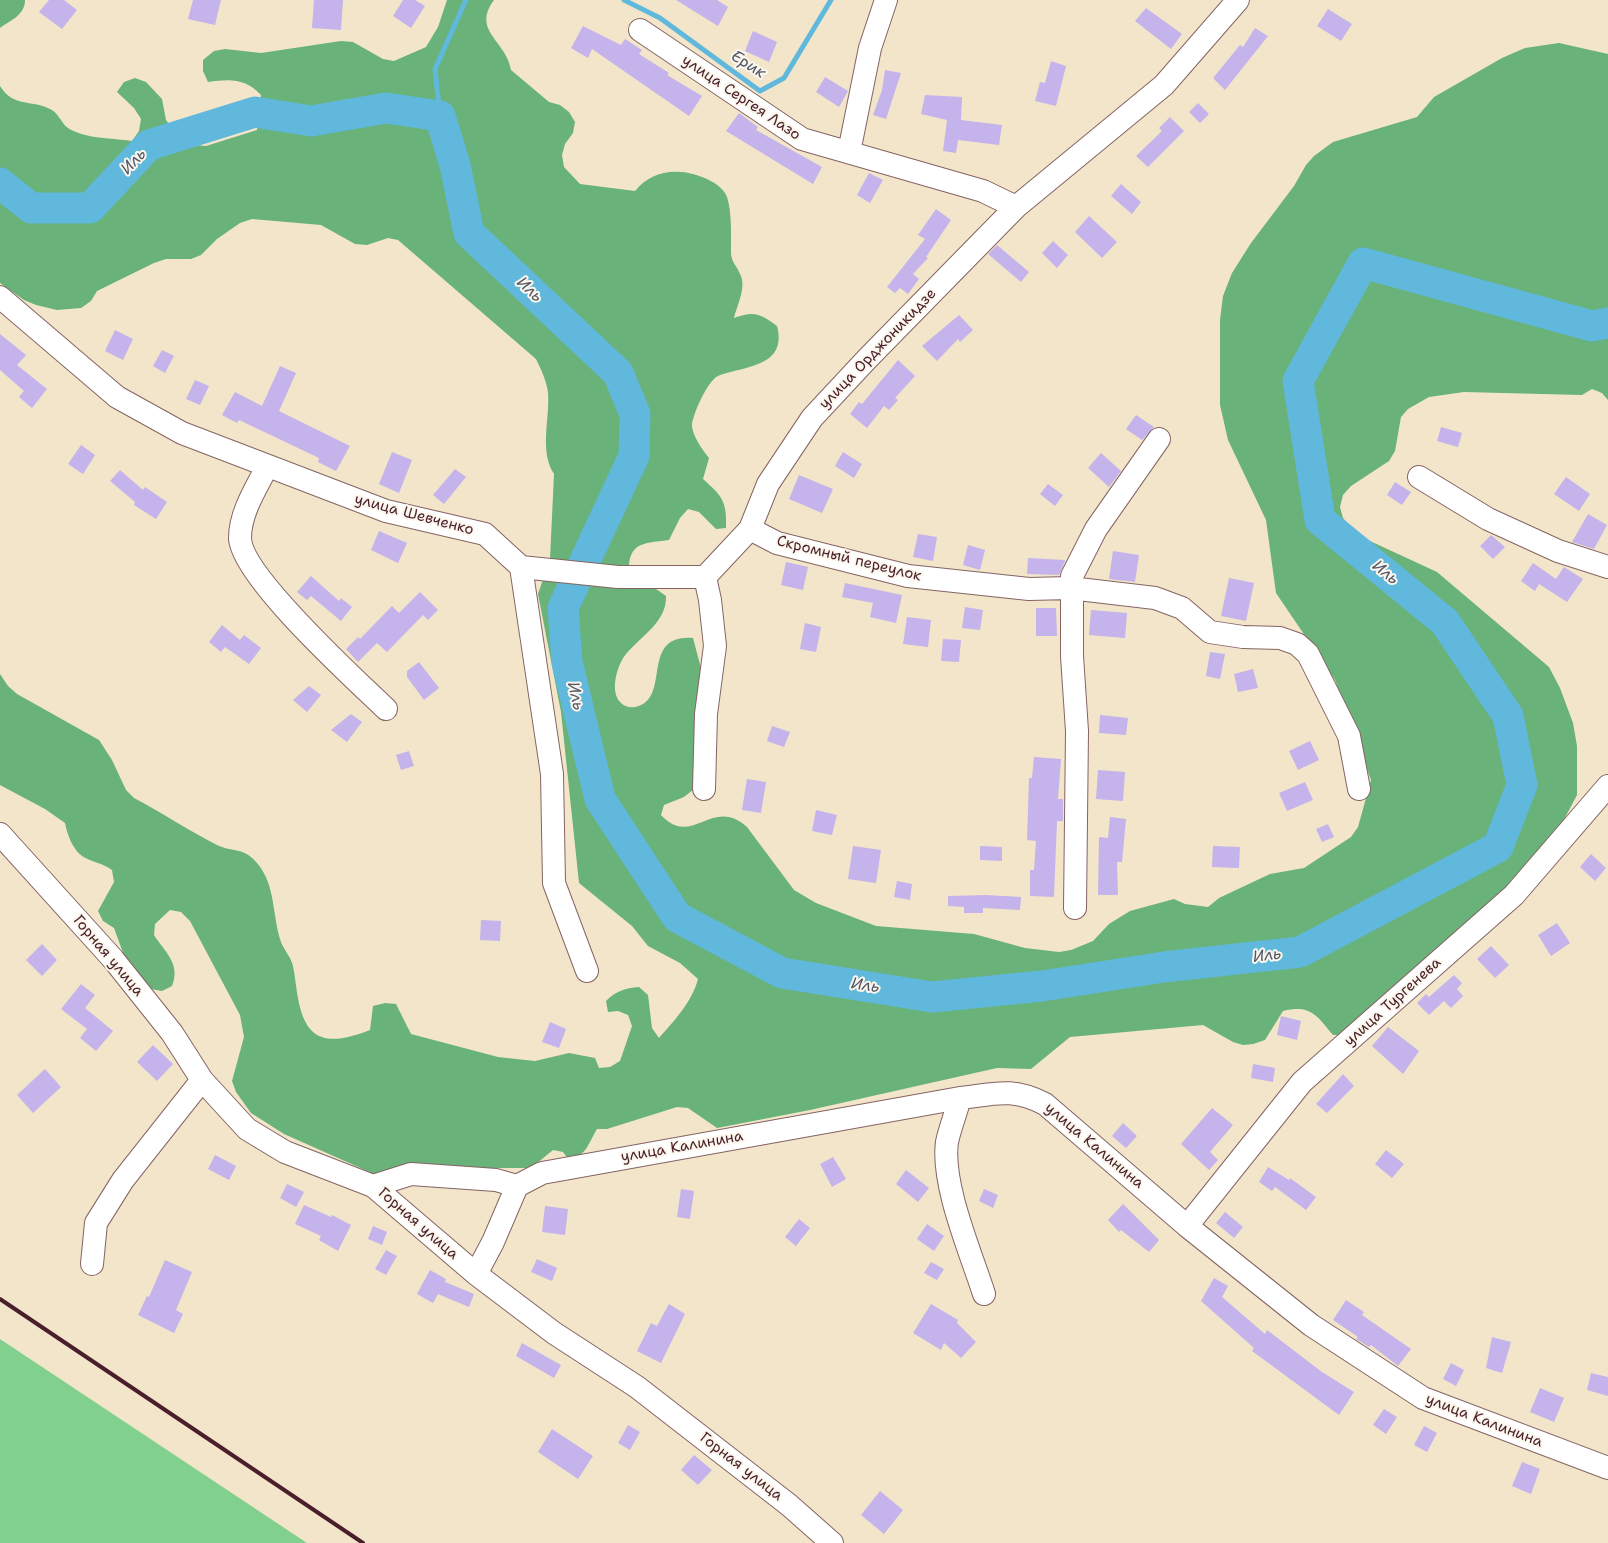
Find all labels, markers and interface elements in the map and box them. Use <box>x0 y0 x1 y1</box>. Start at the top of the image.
water label: Ерик <box>727 47 769 83</box>
street label: улица Сергея Лазо <box>678 52 804 144</box>
water label: Иль <box>117 145 151 179</box>
water label: Иль <box>512 273 546 307</box>
street label: улица Орджоникидзе <box>816 285 940 413</box>
street label: улица Шевченко <box>352 490 476 540</box>
street label: Скромный переулок <box>775 532 923 586</box>
water label: Иль <box>1368 557 1402 589</box>
water label: Иль <box>562 680 588 712</box>
street label: Горная улица <box>69 912 147 1000</box>
water label: Иль <box>1252 945 1282 967</box>
street label: улица Тургенева <box>1341 954 1445 1050</box>
water label: Иль <box>849 974 881 998</box>
street label: улица Калинина <box>1041 1099 1147 1193</box>
street label: улица Калинина <box>619 1127 745 1167</box>
street label: Горная улица <box>374 1184 462 1264</box>
street label: улица Калинина <box>1423 1390 1545 1452</box>
street label: Горная улица <box>696 1429 786 1505</box>

